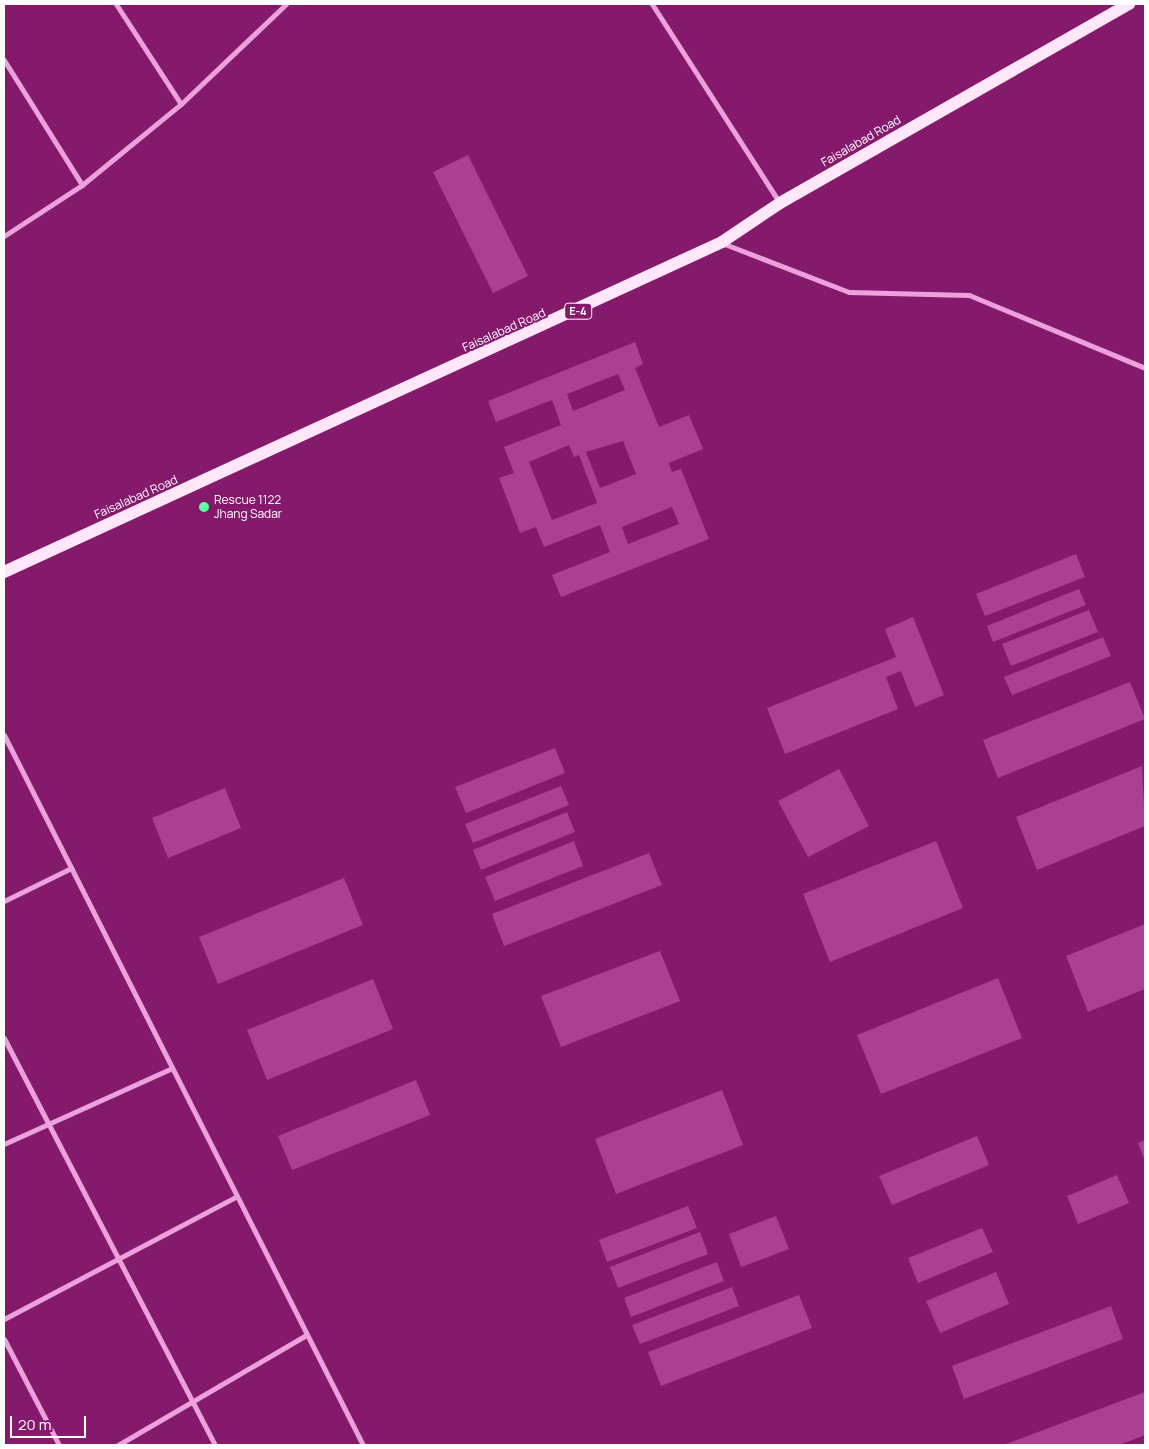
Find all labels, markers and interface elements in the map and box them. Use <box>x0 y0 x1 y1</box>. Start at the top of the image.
street label: Faisalabad Road <box>819 112 903 170</box>
road number: E-4 <box>563 302 593 320</box>
street label: Faisalabad Road <box>460 305 548 355</box>
street label: Faisalabad Road <box>92 472 180 522</box>
place label: Rescue 1122 Jhang Sadar <box>214 493 282 521</box>
marker: Rescue 1122 Jhang Sadar <box>198 501 210 513</box>
scale bar <box>12 1406 89 1438</box>
text: 20 m <box>18 1414 51 1435</box>

